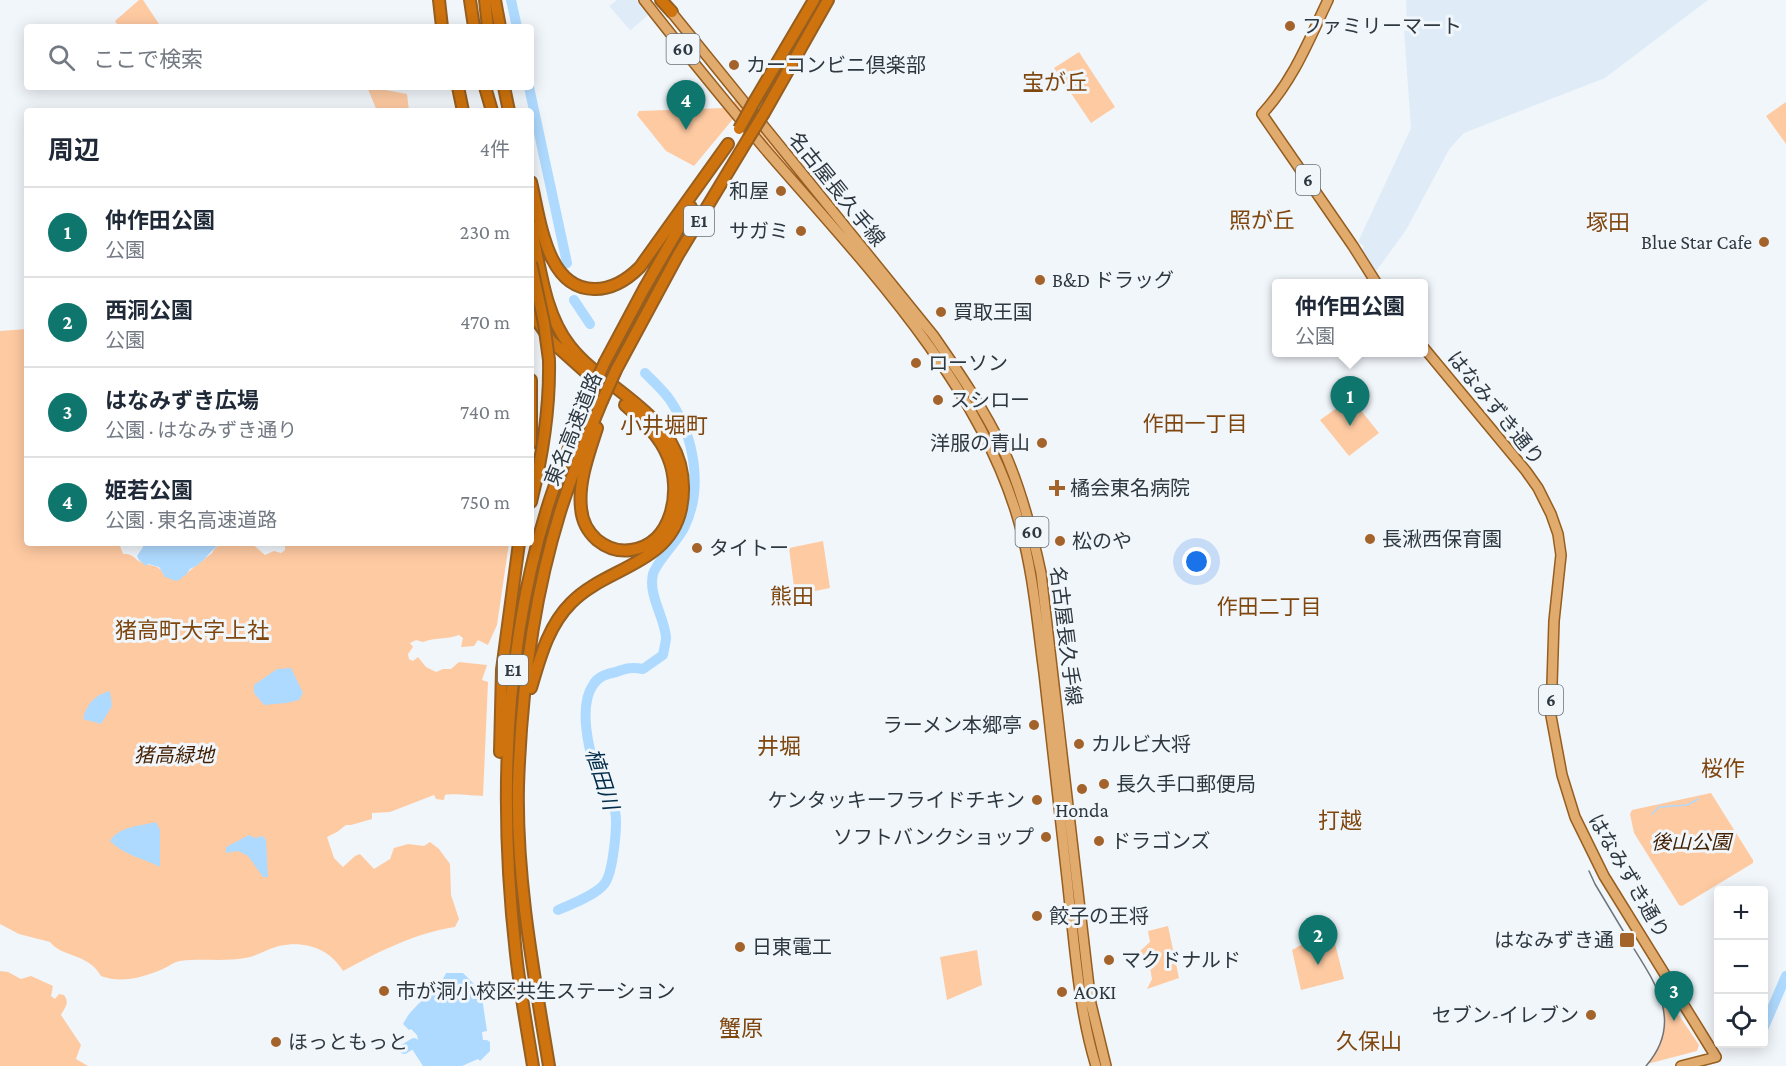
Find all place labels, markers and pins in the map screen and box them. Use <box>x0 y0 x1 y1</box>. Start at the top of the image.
place label: ファミリーマート <box>1302 15 1462 37</box>
marker: ファミリーマート <box>1283 19 1297 33</box>
place label: カーコンビニ倶楽部 <box>746 54 926 76</box>
marker: カーコンビニ倶楽部 <box>727 58 741 72</box>
pin: 4 <box>666 80 706 130</box>
place label: 和屋 <box>729 180 769 202</box>
marker: 和屋 <box>774 184 788 198</box>
place label: サガミ <box>729 220 789 242</box>
marker: サガミ <box>794 224 808 238</box>
place label: Blue Star Cafe <box>1641 231 1752 253</box>
marker: Blue Star Cafe <box>1757 235 1771 249</box>
place label: B&D ドラッグ <box>1052 269 1174 291</box>
marker: B&D ドラッグ <box>1033 273 1047 287</box>
place label: 買取王国 <box>953 301 1033 323</box>
marker: 買取王国 <box>934 305 948 319</box>
place label: ローソン <box>928 352 1008 374</box>
marker: ローソン <box>909 356 923 370</box>
pin: 1 <box>1330 376 1370 426</box>
place label: スシロー <box>950 389 1030 411</box>
marker: スシロー <box>931 393 945 407</box>
place label: 洋服の青山 <box>930 432 1030 454</box>
marker: 洋服の青山 <box>1035 436 1049 450</box>
place label: 橘会東名病院 <box>1070 477 1190 499</box>
marker: 橘会東名病院 <box>1048 479 1066 497</box>
place label: 長湫西保育園 <box>1382 528 1502 550</box>
place label: 松のや <box>1072 530 1132 552</box>
marker: 長湫西保育園 <box>1363 532 1377 546</box>
marker: 松のや <box>1053 534 1067 548</box>
place label: タイトー <box>709 537 789 559</box>
marker: タイトー <box>690 541 704 555</box>
place label: ラーメン本郷亭 <box>883 714 1022 736</box>
marker: ラーメン本郷亭 <box>1027 718 1041 732</box>
place label: カルビ大将 <box>1091 733 1191 755</box>
marker: カルビ大将 <box>1072 737 1086 751</box>
place label: 長久手口郵便局 <box>1116 773 1256 795</box>
marker: 長久手口郵便局 <box>1097 777 1111 791</box>
marker: Honda <box>1075 782 1089 796</box>
place label: ケンタッキーフライドチキン <box>767 789 1025 811</box>
marker: ケンタッキーフライドチキン <box>1030 793 1044 807</box>
place label: Honda <box>1055 799 1109 821</box>
place label: ソフトバンクショップ <box>833 826 1034 848</box>
marker: ソフトバンクショップ <box>1039 830 1053 844</box>
place label: ドラゴンズ <box>1111 830 1211 852</box>
marker: ドラゴンズ <box>1092 834 1106 848</box>
place label: 餃子の王将 <box>1049 905 1149 927</box>
marker: 餃子の王将 <box>1030 909 1044 923</box>
pin: 2 <box>1298 916 1338 965</box>
place label: はなみずき通 <box>1494 929 1614 951</box>
marker: はなみずき通 <box>1618 931 1636 949</box>
place label: 日東電工 <box>752 936 832 958</box>
marker: 日東電工 <box>733 940 747 954</box>
place label: マクドナルド <box>1121 949 1241 971</box>
marker: マクドナルド <box>1102 953 1116 967</box>
pin: 3 <box>1654 972 1694 1021</box>
place label: 市が洞小校区共生ステーション <box>396 980 676 1002</box>
place label: AOKI <box>1074 981 1116 1003</box>
marker: 市が洞小校区共生ステーション <box>377 984 391 998</box>
marker: AOKI <box>1055 985 1069 999</box>
place label: セブン-イレブン <box>1432 1004 1579 1026</box>
marker: セブン-イレブン <box>1584 1008 1598 1022</box>
place label: ほっともっと <box>288 1031 408 1053</box>
marker: ほっともっと <box>269 1035 283 1049</box>

